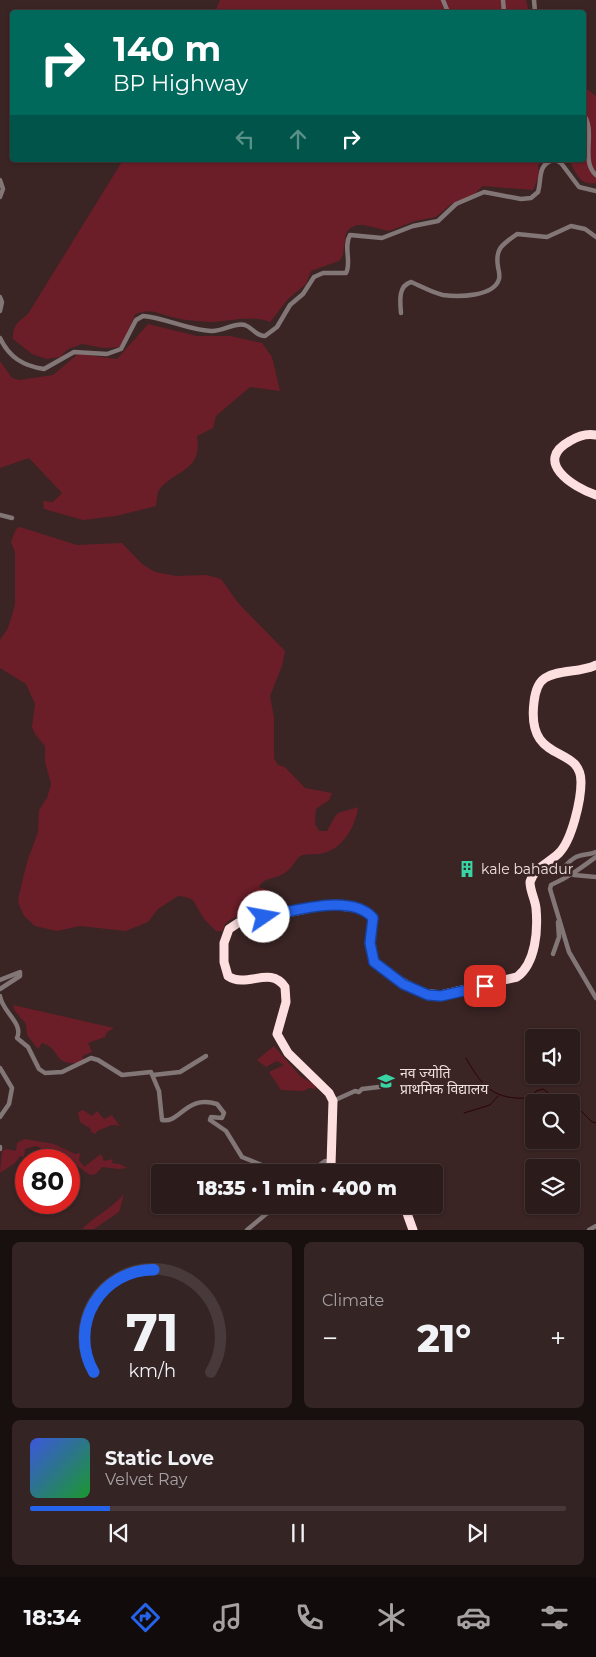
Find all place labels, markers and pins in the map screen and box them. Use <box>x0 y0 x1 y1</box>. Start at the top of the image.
building icon: kale bahadur <box>457 859 477 879</box>
place label: kale bahadur <box>481 860 574 878</box>
pin <box>464 965 506 1007</box>
place label: नव ज्योति प्राथमिक विद्यालय <box>400 1064 489 1098</box>
school or university icon: नव ज्योति प्राथमिक विद्यालय <box>376 1071 396 1091</box>

